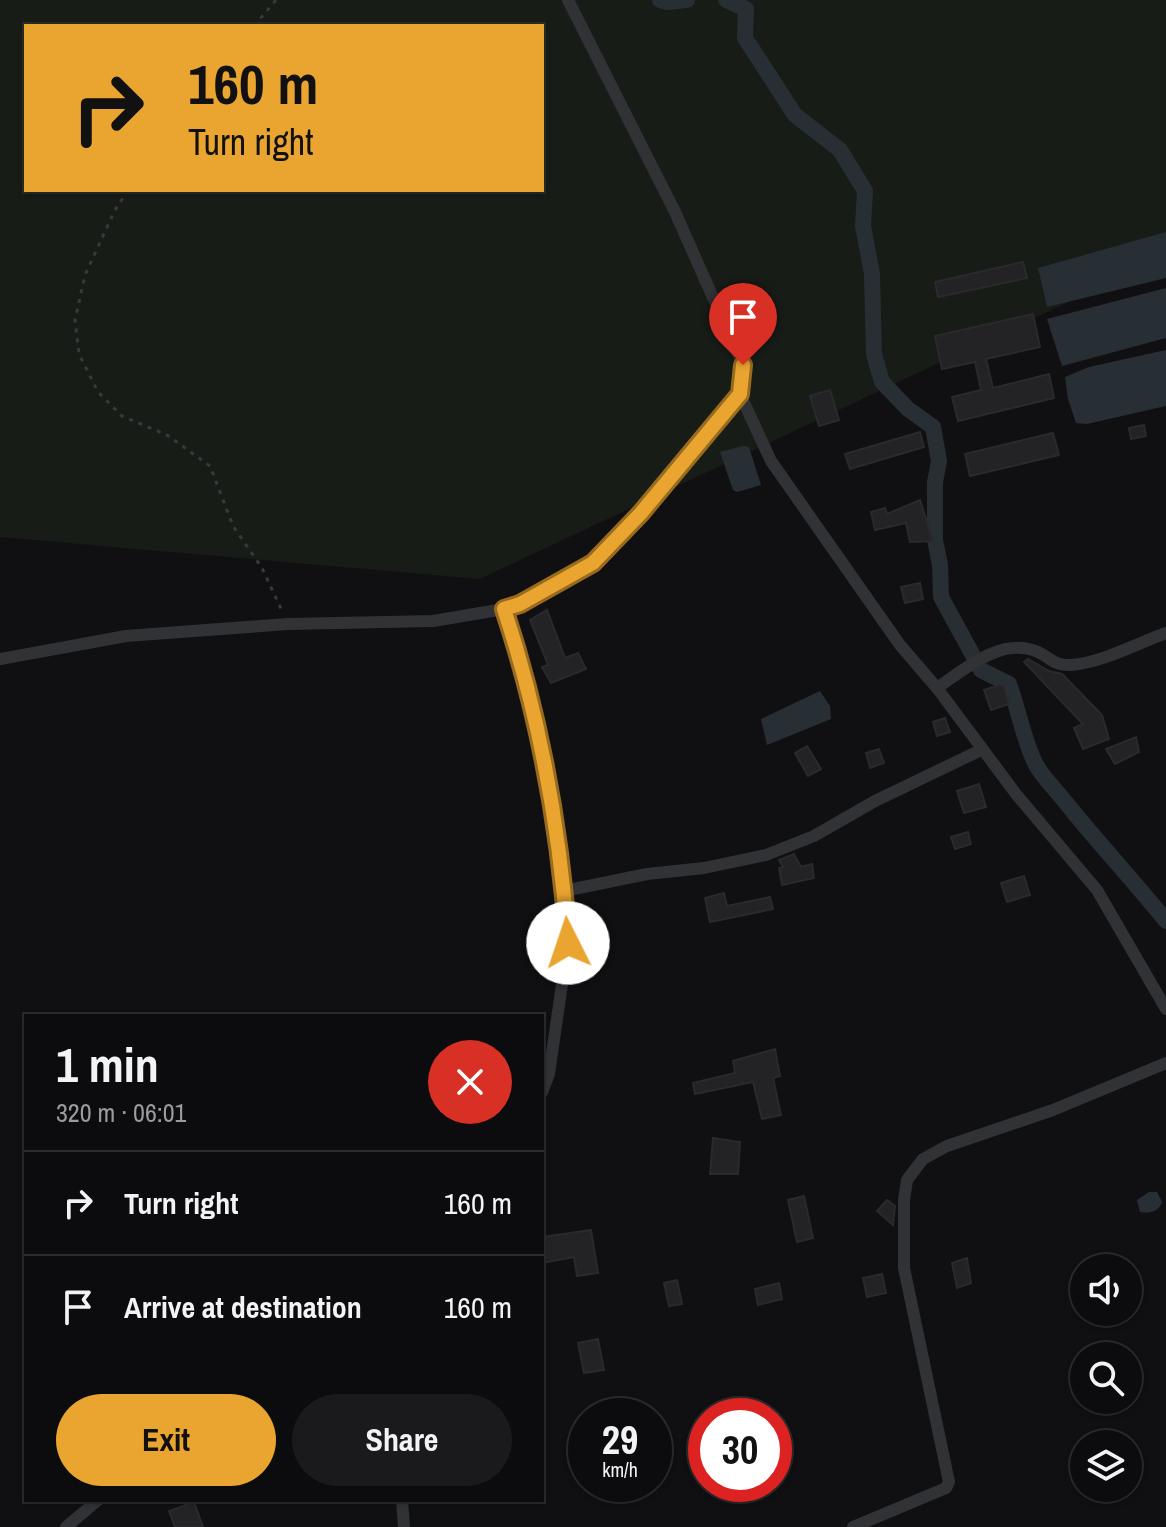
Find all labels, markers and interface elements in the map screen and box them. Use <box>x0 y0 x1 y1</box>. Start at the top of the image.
text: 160 m <box>188 46 318 121</box>
icon: right <box>56 56 160 160</box>
text: Turn right <box>188 118 313 166</box>
pin <box>709 283 777 365</box>
icon: arrive <box>721 295 765 339</box>
position arrow <box>526 901 610 985</box>
text: 1 min <box>56 1032 159 1097</box>
button: close <box>428 1040 512 1124</box>
text: 320 m · 06:01 <box>56 1095 186 1130</box>
icon: right <box>56 1181 100 1225</box>
text: Turn right <box>124 1183 238 1223</box>
text: 160 m <box>444 1183 512 1223</box>
map controls <box>1070 1254 1142 1502</box>
button: sound <box>1070 1254 1142 1326</box>
icon: arrive <box>56 1285 100 1329</box>
text: Arrive at destination <box>124 1287 362 1327</box>
text: 160 m <box>444 1287 512 1327</box>
button: search <box>1070 1342 1142 1414</box>
button: Exit <box>56 1394 276 1486</box>
button: Share <box>292 1394 512 1486</box>
speed limit sign: 30 <box>688 1398 792 1502</box>
text: 29 <box>602 1413 638 1466</box>
button: layers <box>1070 1430 1142 1502</box>
text: km/h <box>602 1456 638 1483</box>

